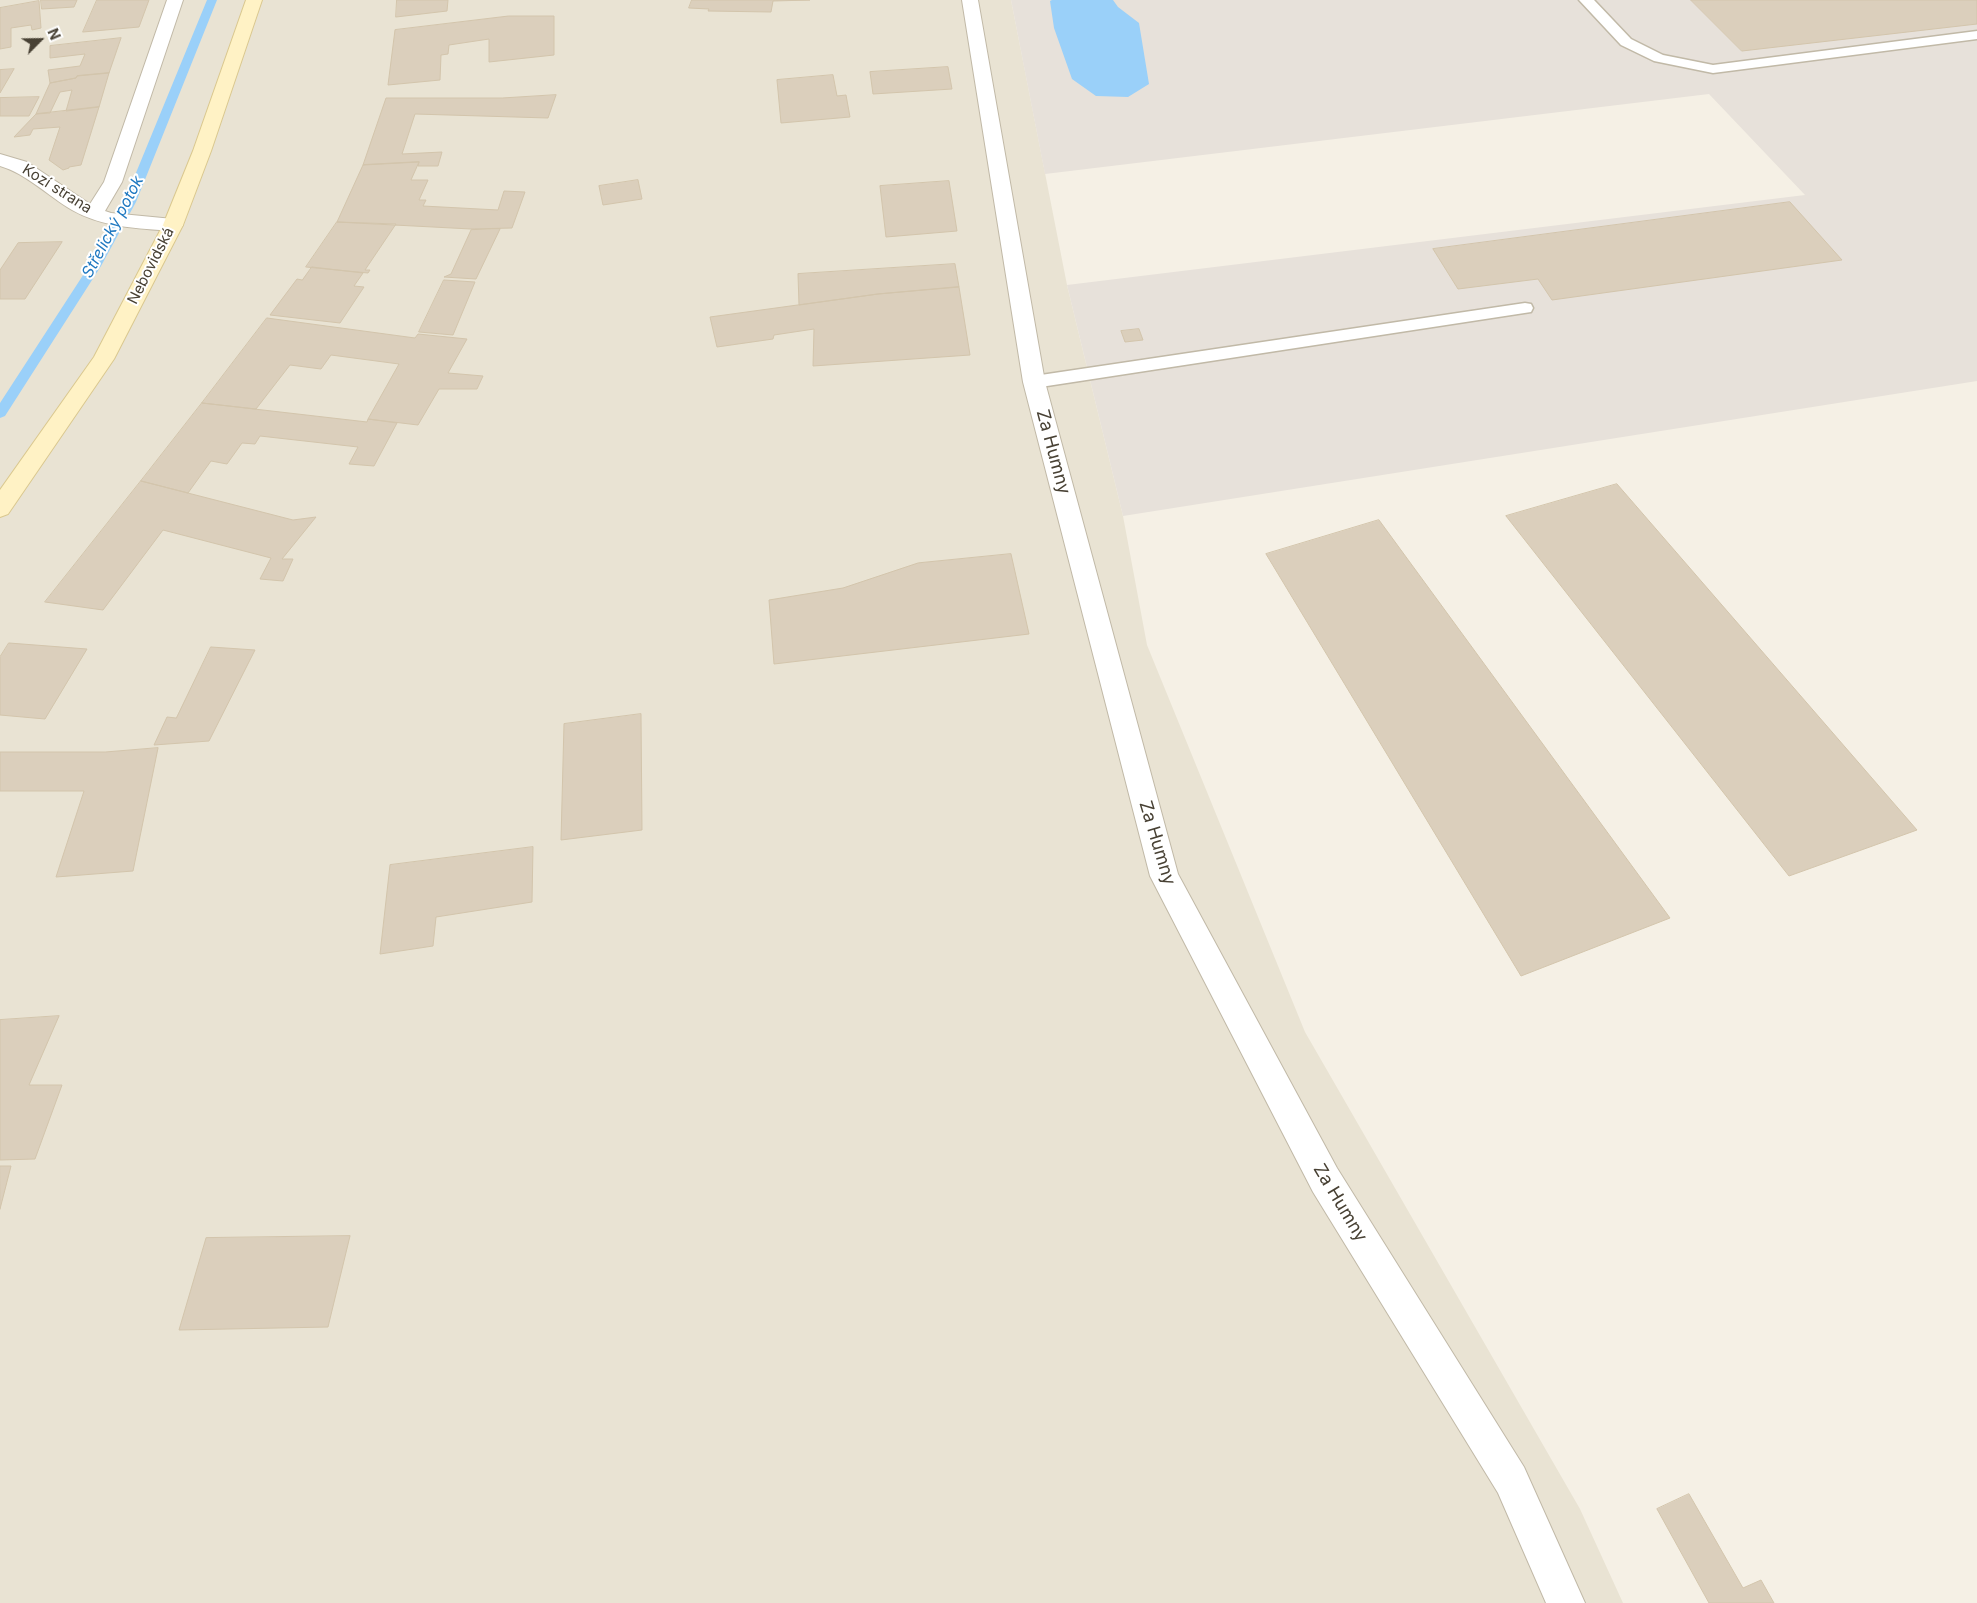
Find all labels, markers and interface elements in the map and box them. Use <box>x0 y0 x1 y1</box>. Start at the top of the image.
north arrow <box>15 15 65 65</box>
text: N <box>44 26 64 42</box>
street label: Kozí strana <box>19 161 95 217</box>
water label: Střelický potok <box>78 173 148 281</box>
street label: Nebovidská <box>124 225 178 307</box>
street label: Za Humny <box>1031 407 1075 497</box>
street label: Za Humny <box>1134 798 1180 888</box>
street label: Za Humny <box>1308 1160 1372 1246</box>

